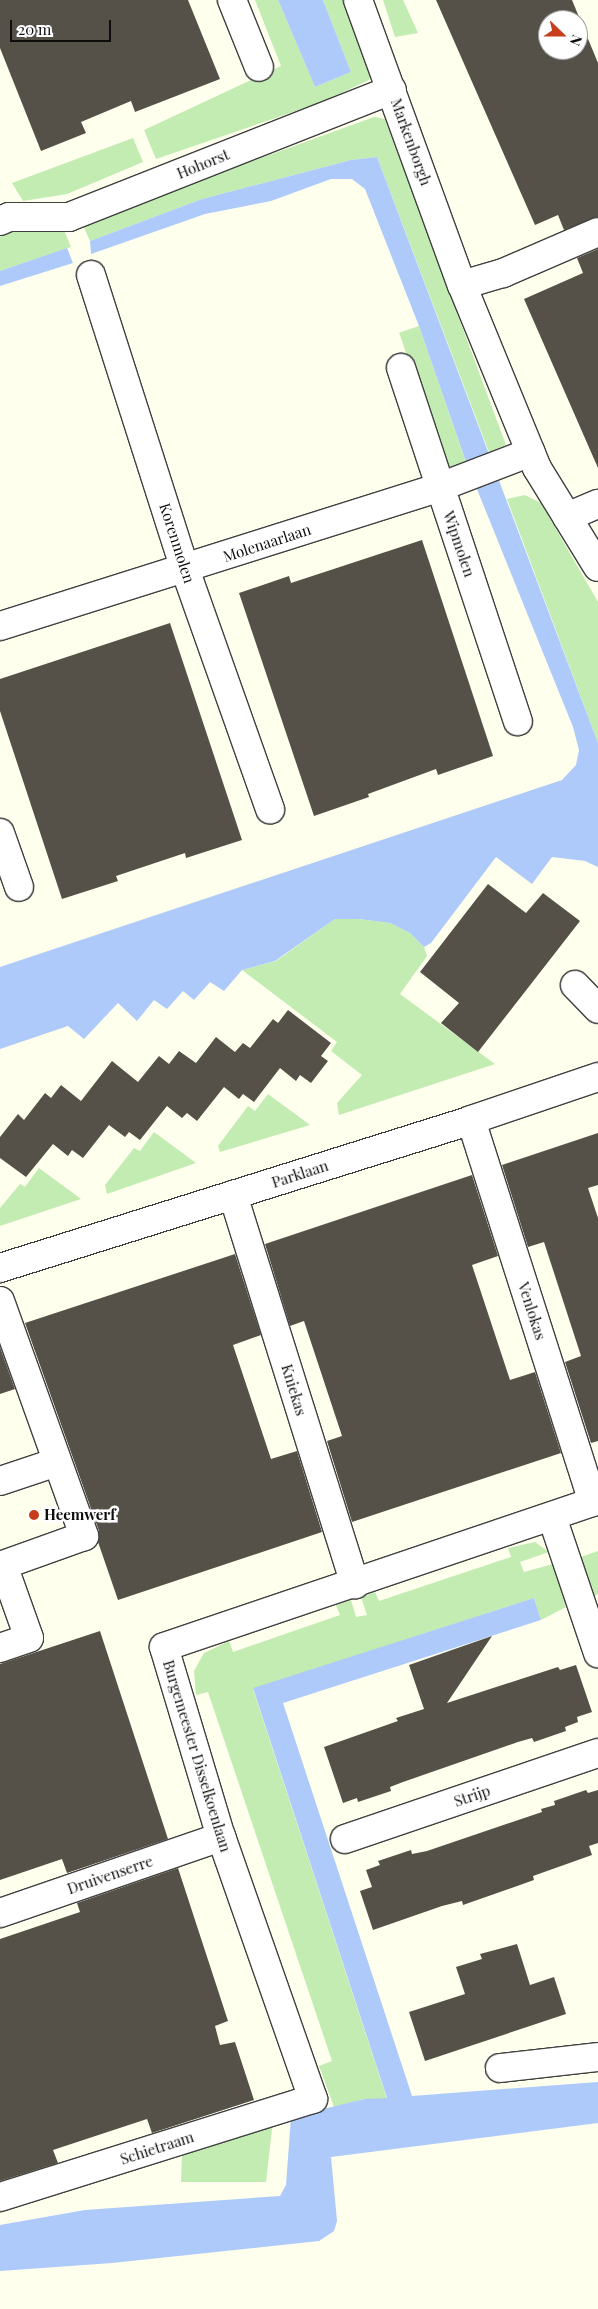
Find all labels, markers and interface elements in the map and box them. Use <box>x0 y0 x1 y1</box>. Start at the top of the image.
scale bar <box>12 10 114 42</box>
north arrow <box>538 10 588 60</box>
text: 20 m <box>18 19 51 39</box>
text: N <box>566 32 587 49</box>
street label: Markenborgh <box>387 96 435 188</box>
street label: Hohorst <box>174 145 232 183</box>
street label: Korenmolen <box>156 501 198 585</box>
street label: Wipmolen <box>439 509 479 579</box>
street label: Molenaarlaan <box>221 520 313 566</box>
street label: Parklaan <box>269 1156 331 1192</box>
street label: Venlokas <box>514 1280 550 1342</box>
street label: Kniekas <box>278 1362 310 1418</box>
place label: Heemwerf <box>44 1506 115 1524</box>
marker: Heemwerf <box>28 1509 40 1521</box>
street label: Burgemeester Disselkoenlaan <box>159 1658 235 1854</box>
street label: Strijp <box>451 1781 493 1811</box>
street label: Druivenserre <box>65 1852 155 1898</box>
street label: Schietraam <box>118 2128 196 2168</box>

